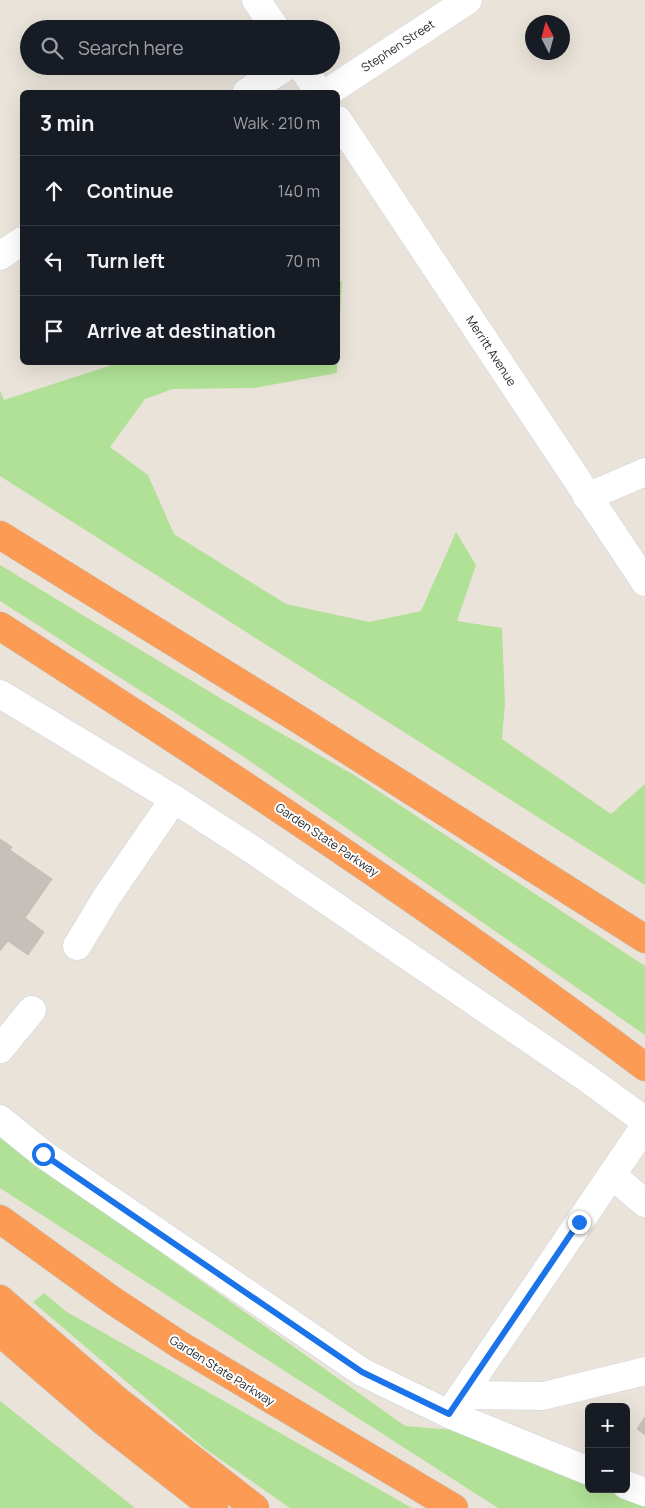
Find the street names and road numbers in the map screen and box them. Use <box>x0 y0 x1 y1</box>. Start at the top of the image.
street label: Stephen Street <box>358 15 438 76</box>
street label: Merritt Avenue <box>462 312 521 389</box>
street label: Garden State Parkway <box>272 799 383 881</box>
street label: Garden State Parkway <box>166 1331 279 1410</box>

